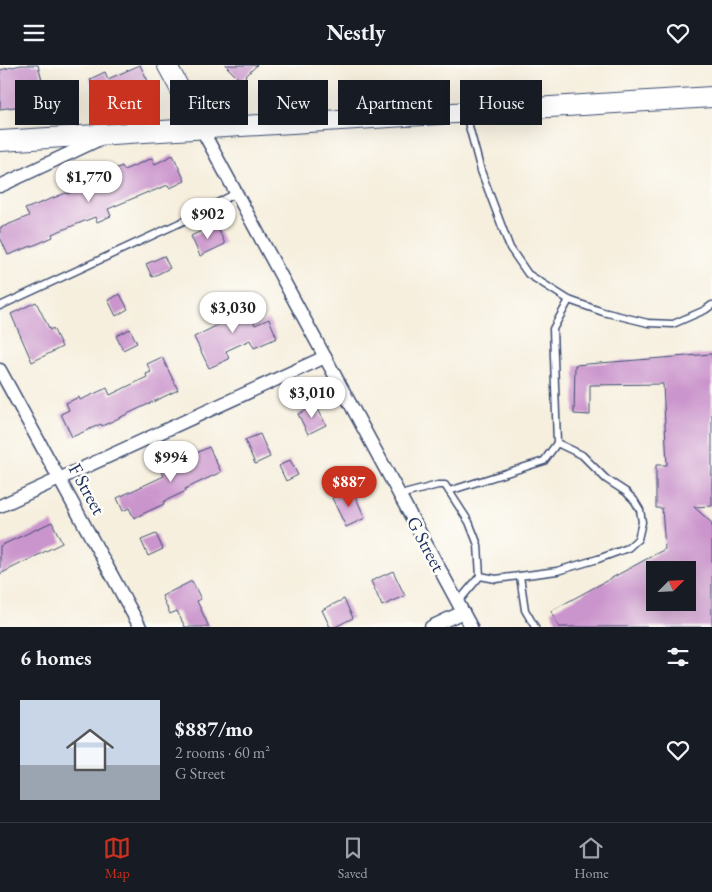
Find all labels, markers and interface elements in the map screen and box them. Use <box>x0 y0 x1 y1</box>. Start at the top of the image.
text: Nestly <box>326 18 386 47</box>
icon: menu <box>20 19 48 47</box>
icon: heart <box>664 19 692 47</box>
chip: Buy <box>15 80 79 125</box>
chip: Rent <box>89 80 160 125</box>
chip: Filters <box>170 80 248 125</box>
chip: New <box>258 80 328 125</box>
chip: Apartment <box>338 80 450 125</box>
chip: House <box>460 80 542 125</box>
pin: $1,770 <box>48 161 130 203</box>
text: $1,770 <box>66 166 112 187</box>
pin: $902 <box>178 197 238 240</box>
text: $902 <box>192 203 224 224</box>
pin: $3,030 <box>192 291 274 334</box>
text: $3,030 <box>210 297 256 318</box>
pin: $3,010 <box>271 377 353 419</box>
text: $3,010 <box>289 382 335 403</box>
pin: $994 <box>141 441 201 483</box>
text: $994 <box>155 446 187 467</box>
street label: F Street <box>63 459 111 519</box>
pin: $887 <box>319 465 379 508</box>
text: $887 <box>333 471 365 492</box>
street label: G Street <box>401 512 451 576</box>
north arrow <box>646 561 696 611</box>
map controls <box>646 561 696 611</box>
icon: filters <box>664 643 692 671</box>
text: 6 homes <box>20 644 92 671</box>
text: $887/mo <box>175 715 253 742</box>
icon: home <box>60 720 120 780</box>
icon: heart <box>664 736 692 764</box>
text: 2 rooms · 60 m² <box>175 742 270 763</box>
text: G Street <box>175 763 225 784</box>
tab: Map <box>103 834 131 882</box>
tab: Saved <box>338 834 368 882</box>
tab: Home <box>574 834 609 882</box>

